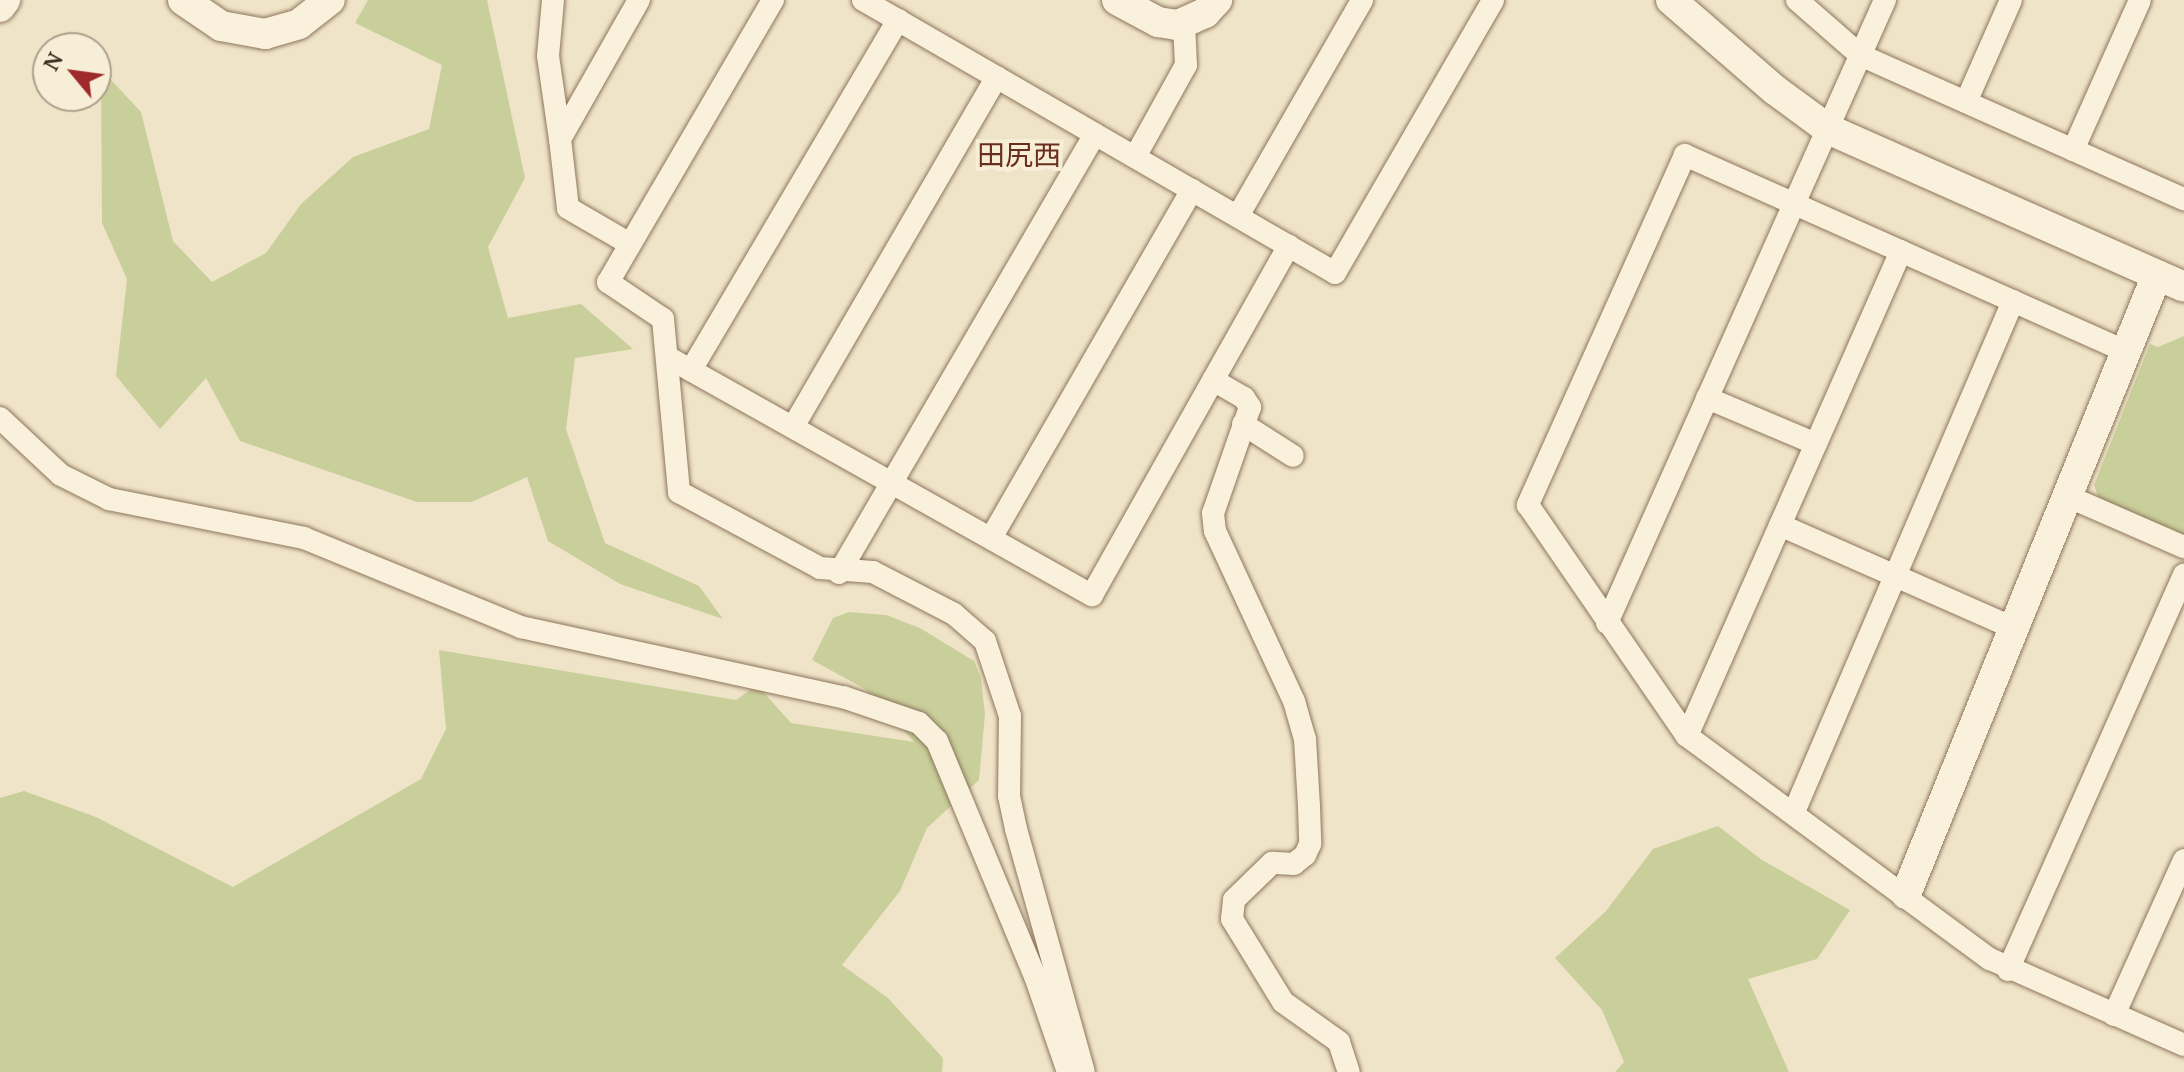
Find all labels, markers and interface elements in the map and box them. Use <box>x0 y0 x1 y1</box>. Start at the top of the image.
north arrow <box>32 32 112 112</box>
text: N <box>36 47 69 75</box>
district label: 田尻西 <box>977 138 1061 172</box>

